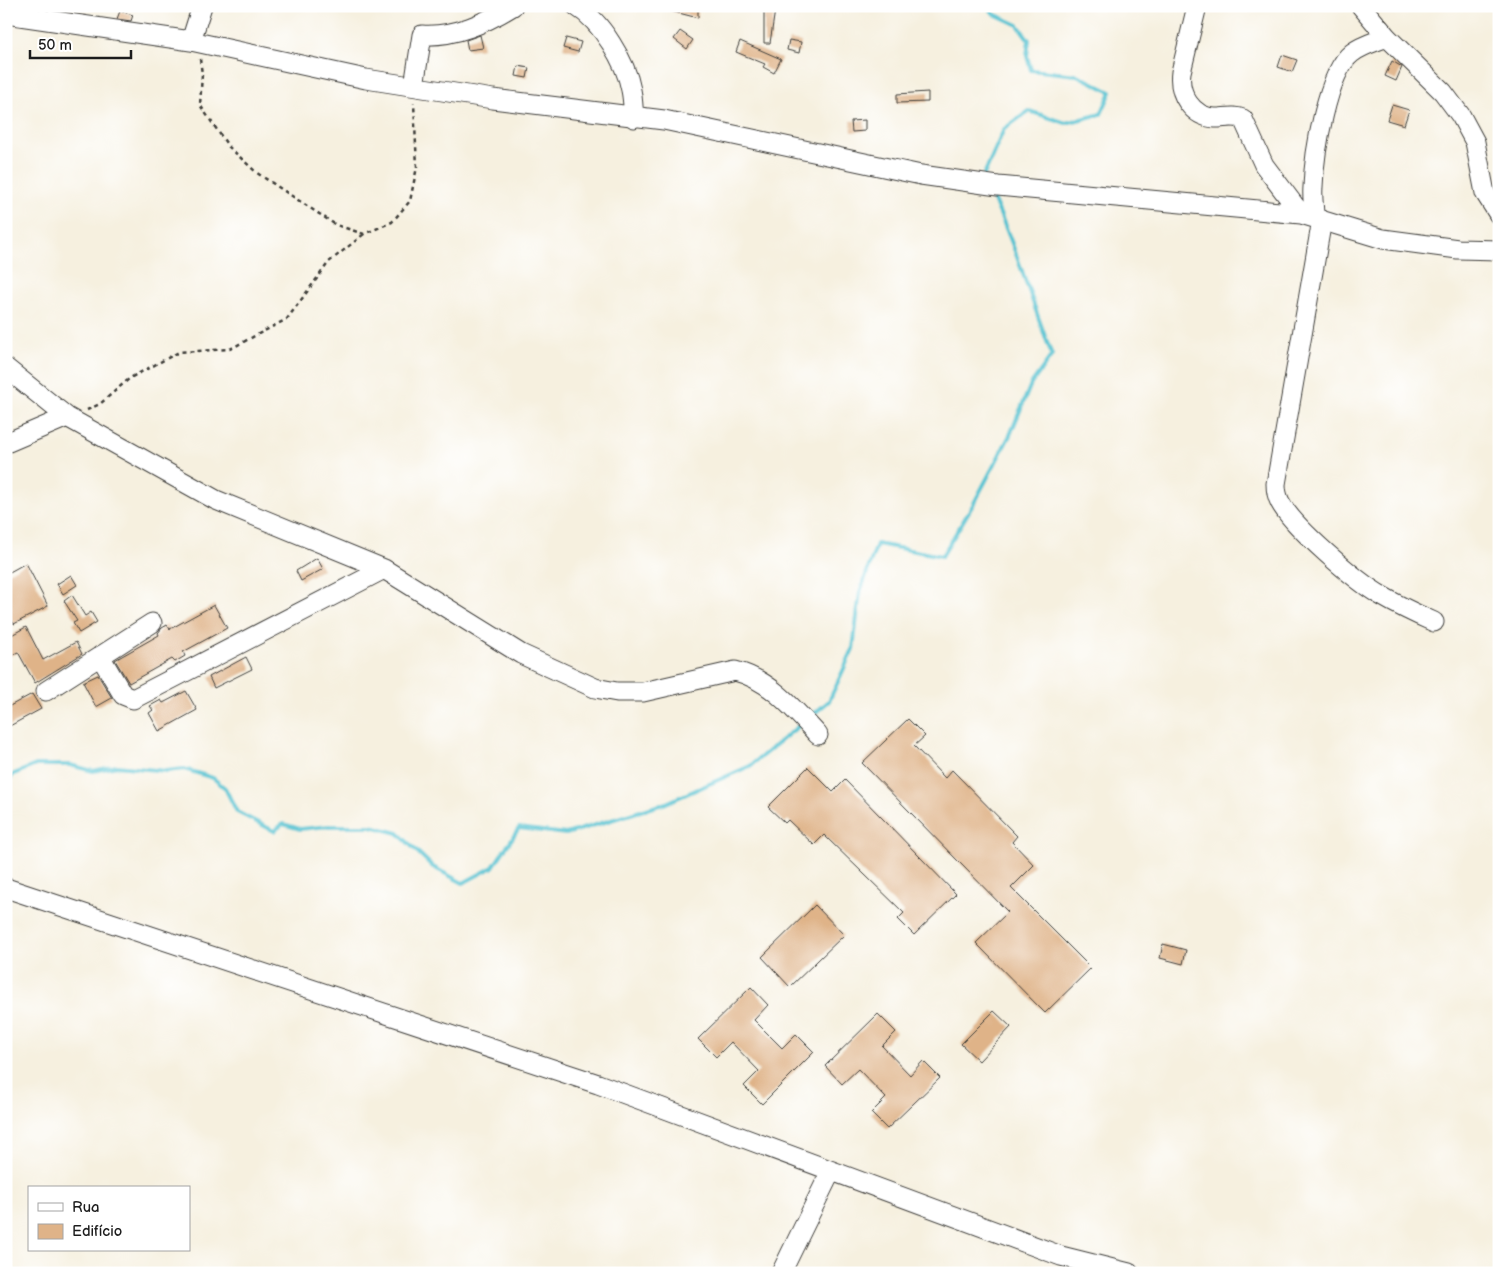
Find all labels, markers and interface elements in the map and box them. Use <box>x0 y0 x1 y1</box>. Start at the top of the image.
scale bar <box>30 28 131 60</box>
text: 50 m <box>38 36 72 55</box>
legend <box>28 1186 190 1252</box>
text: Rua <box>72 1198 100 1217</box>
text: Edifício <box>72 1222 122 1241</box>

